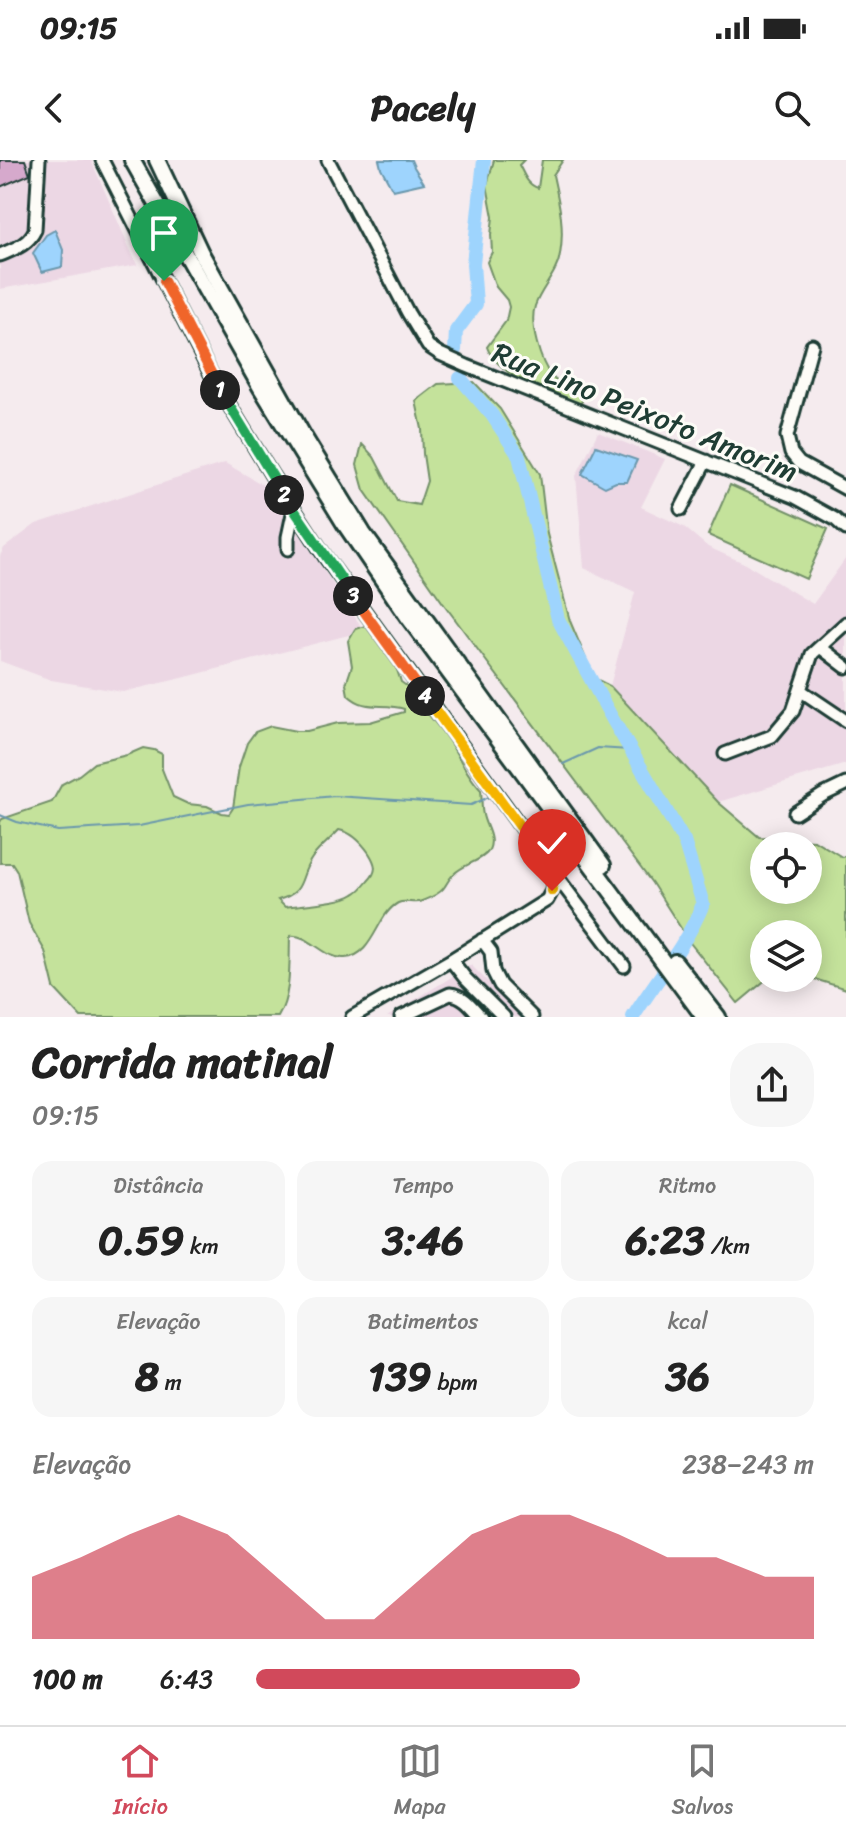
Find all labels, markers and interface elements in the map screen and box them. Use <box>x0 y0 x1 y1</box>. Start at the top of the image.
text: 09:15 <box>40 1 118 55</box>
text: Pacely <box>370 76 476 140</box>
icon: back <box>32 86 76 130</box>
icon: search <box>770 86 814 130</box>
pin <box>130 199 198 281</box>
icon: arrive <box>142 211 186 255</box>
street label: Rua Lino Peixoto Amorim <box>484 326 806 498</box>
pin: 1 <box>200 370 240 410</box>
text: 1 <box>215 370 225 409</box>
pin: 2 <box>264 475 304 515</box>
text: 2 <box>278 475 290 514</box>
pin: 3 <box>333 576 373 616</box>
text: 3 <box>347 576 359 615</box>
pin: 4 <box>405 676 445 716</box>
text: 4 <box>418 676 432 715</box>
pin <box>518 809 586 891</box>
icon: check <box>530 821 574 865</box>
map controls <box>750 832 822 992</box>
button: locate <box>750 832 822 904</box>
button: layers <box>750 920 822 992</box>
text: Corrida matinal <box>32 1023 333 1101</box>
button: share <box>730 1043 814 1127</box>
text: 09:15 <box>32 1092 99 1138</box>
text: Distância <box>113 1166 203 1205</box>
text: Tempo <box>392 1166 454 1205</box>
text: Ritmo <box>659 1166 716 1205</box>
text: 0.59 <box>98 1205 184 1276</box>
text: 3:46 <box>382 1205 464 1276</box>
text: 6:23 <box>625 1205 705 1276</box>
text: km <box>184 1227 219 1266</box>
text: /km <box>705 1227 750 1266</box>
text: Elevação <box>116 1302 200 1341</box>
text: Batimentos <box>368 1302 478 1341</box>
text: kcal <box>668 1302 708 1341</box>
text: 8 <box>135 1341 159 1412</box>
text: 139 <box>368 1341 432 1412</box>
text: 36 <box>665 1341 710 1412</box>
text: m <box>159 1363 182 1402</box>
text: bpm <box>432 1363 478 1402</box>
text: Elevação <box>32 1441 131 1487</box>
text: 238–243 m <box>682 1441 814 1487</box>
text: 100 m <box>32 1656 103 1702</box>
text: 6:43 <box>160 1656 213 1702</box>
tab: Início <box>113 1739 168 1826</box>
tab: Mapa <box>394 1739 445 1826</box>
tab: Salvos <box>671 1739 733 1826</box>

